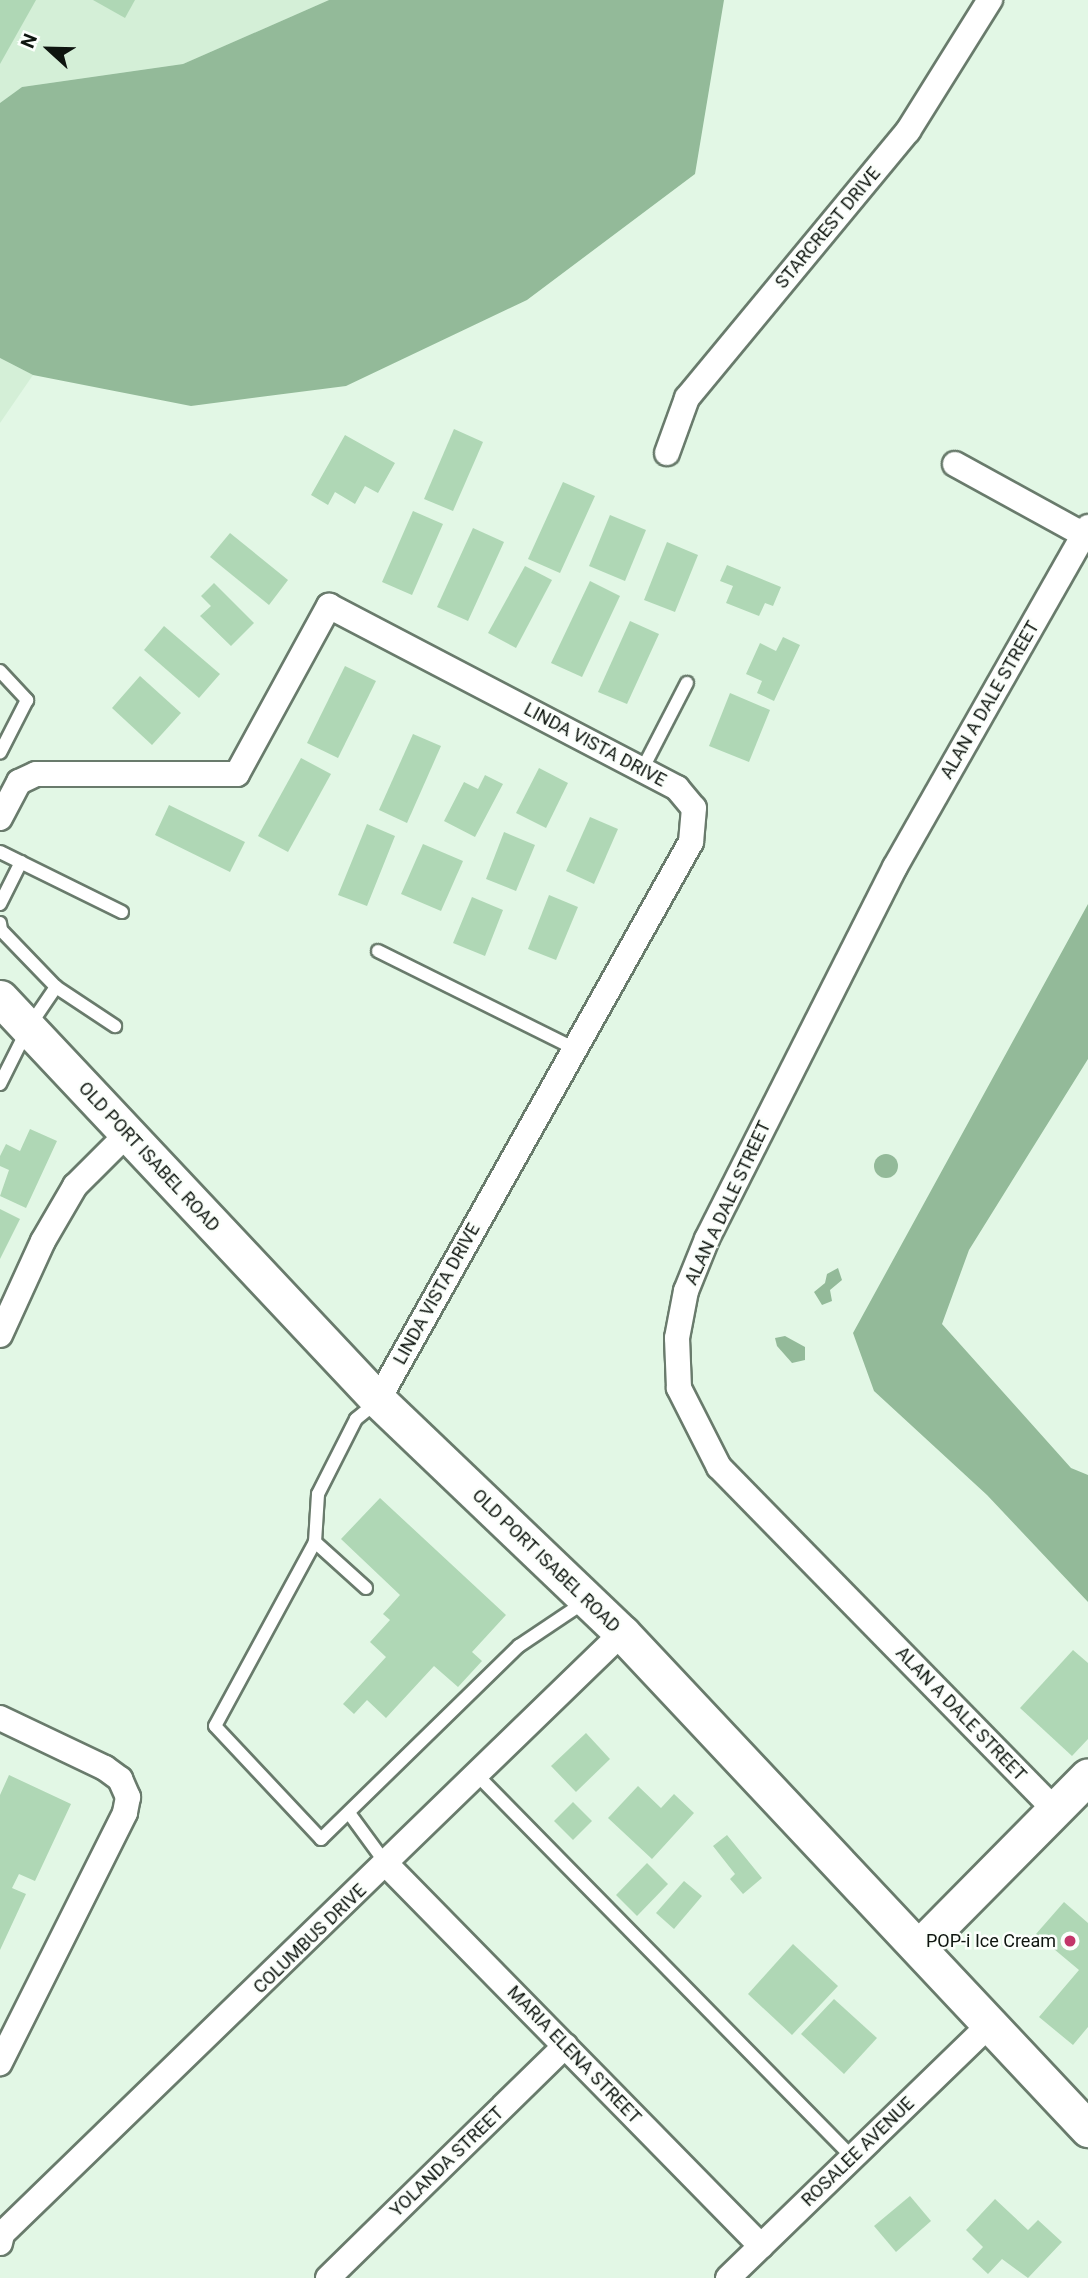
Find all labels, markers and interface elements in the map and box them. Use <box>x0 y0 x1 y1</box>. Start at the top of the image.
north arrow <box>14 14 84 84</box>
text: N <box>16 30 42 51</box>
street label: STARCREST DRIVE <box>771 163 885 293</box>
street label: ALAN A DALE STREET <box>936 617 1044 783</box>
street label: LINDA VISTA DRIVE <box>520 698 670 792</box>
street label: OLD PORT ISABEL ROAD <box>74 1077 224 1237</box>
street label: ALAN A DALE STREET <box>680 1118 776 1288</box>
street label: LINDA VISTA DRIVE <box>389 1220 485 1368</box>
street label: OLD PORT ISABEL ROAD <box>467 1485 625 1637</box>
street label: ALAN A DALE STREET <box>891 1642 1031 1786</box>
street label: COLUMBUS DRIVE <box>249 1880 371 1998</box>
place label: POP-i Ice Cream <box>926 1930 1056 1952</box>
marker: POP-i Ice Cream <box>1062 1933 1078 1949</box>
street label: MARIA ELENA STREET <box>503 1982 645 2128</box>
street label: ROSALEE AVENUE <box>797 2093 919 2211</box>
street label: YOLANDA STREET <box>386 2102 508 2222</box>

